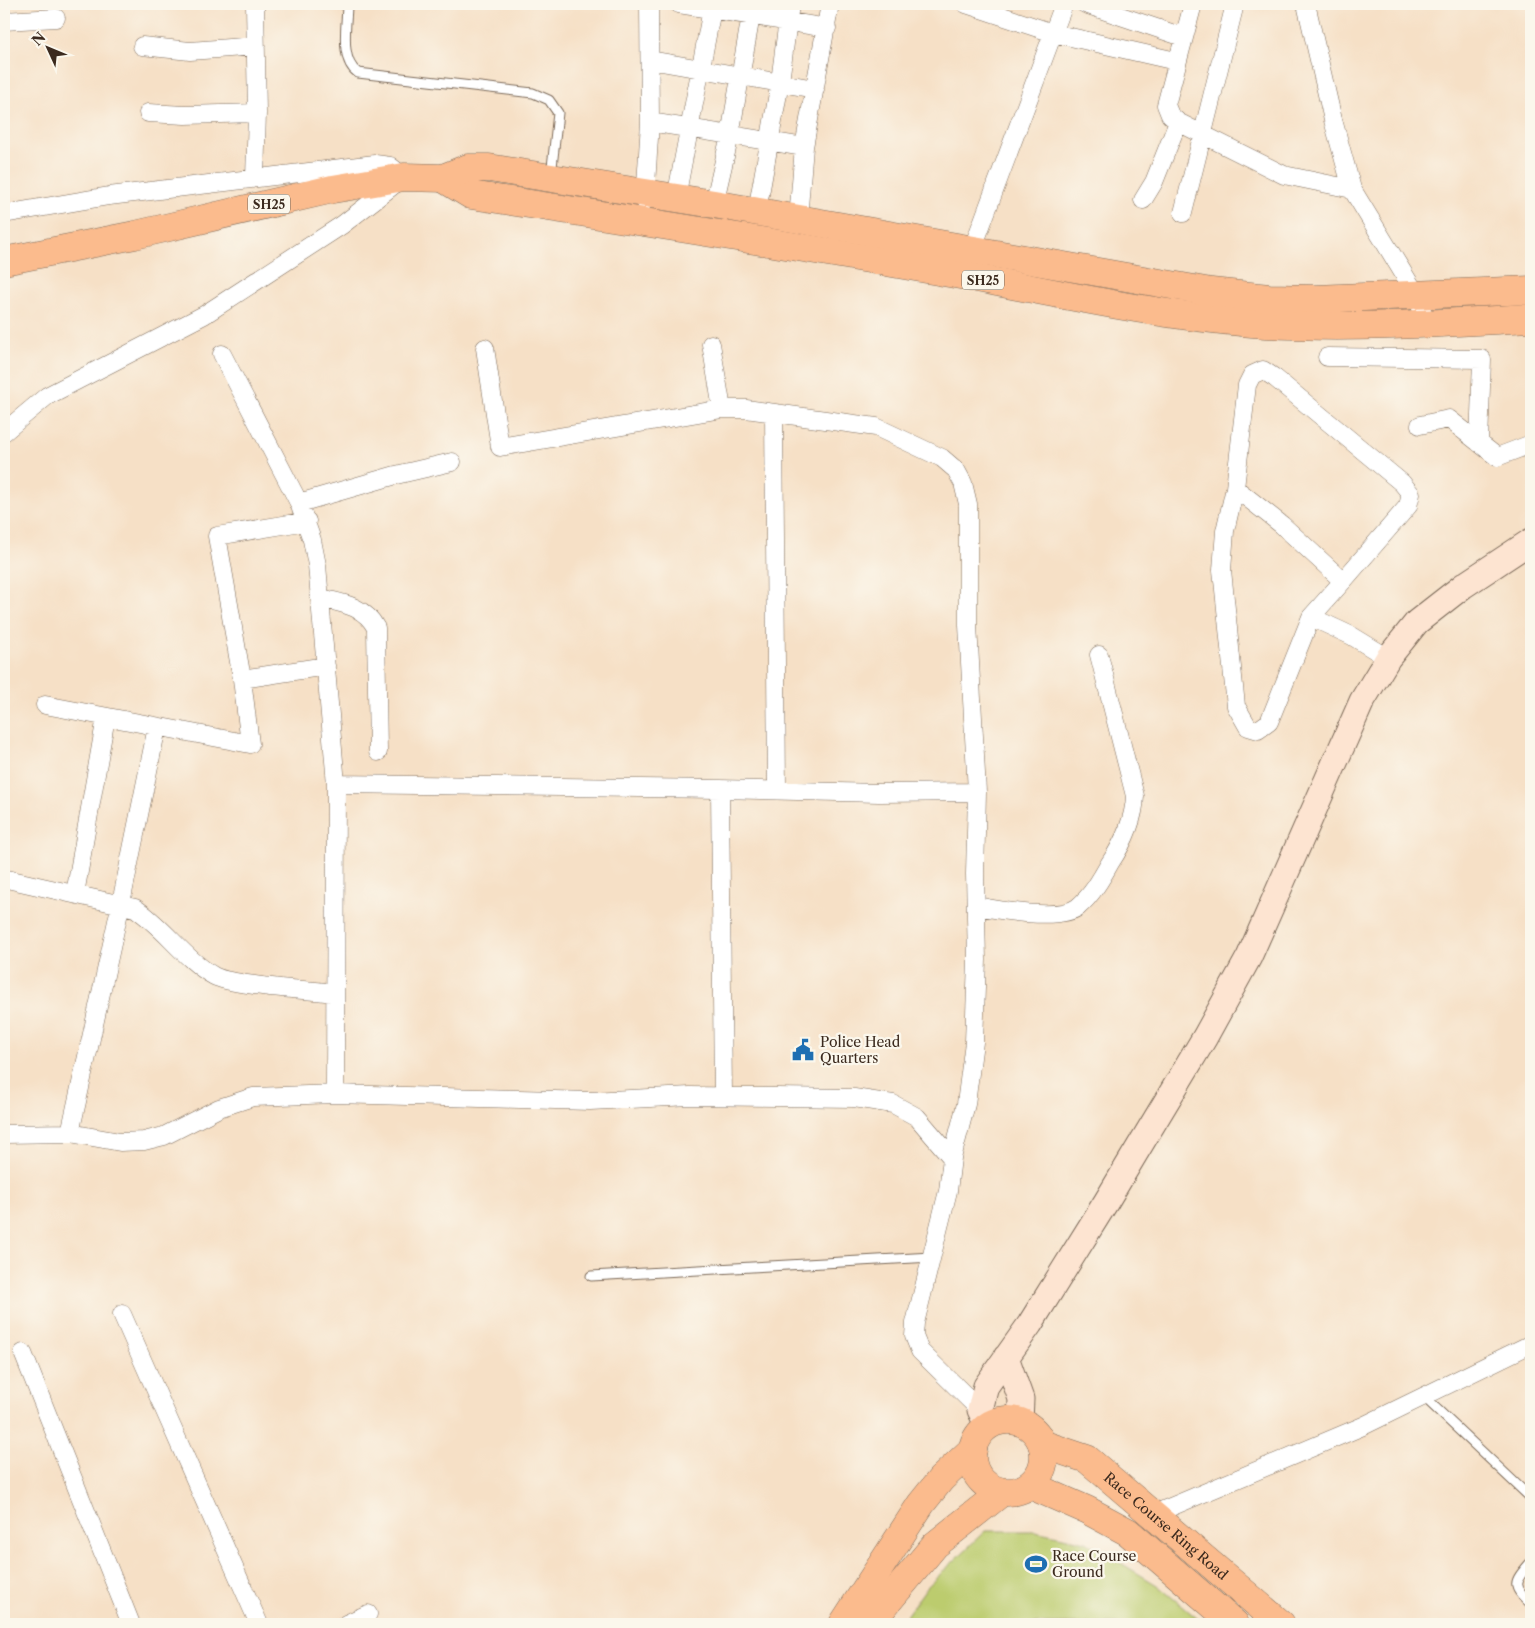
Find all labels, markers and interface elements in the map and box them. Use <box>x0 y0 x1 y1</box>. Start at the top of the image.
north arrow <box>22 22 72 72</box>
text: N <box>28 28 49 50</box>
road number: SH25 <box>248 194 290 213</box>
road number: SH25 <box>962 270 1004 290</box>
place label: Police Head Quarters <box>820 1033 901 1067</box>
public building icon: Police Head Quarters <box>790 1037 816 1063</box>
street label: Race Course Ring Road <box>1100 1468 1232 1584</box>
place label: Race Course Ground <box>1052 1547 1137 1581</box>
sports icon: Race Course Ground <box>1023 1551 1049 1577</box>

